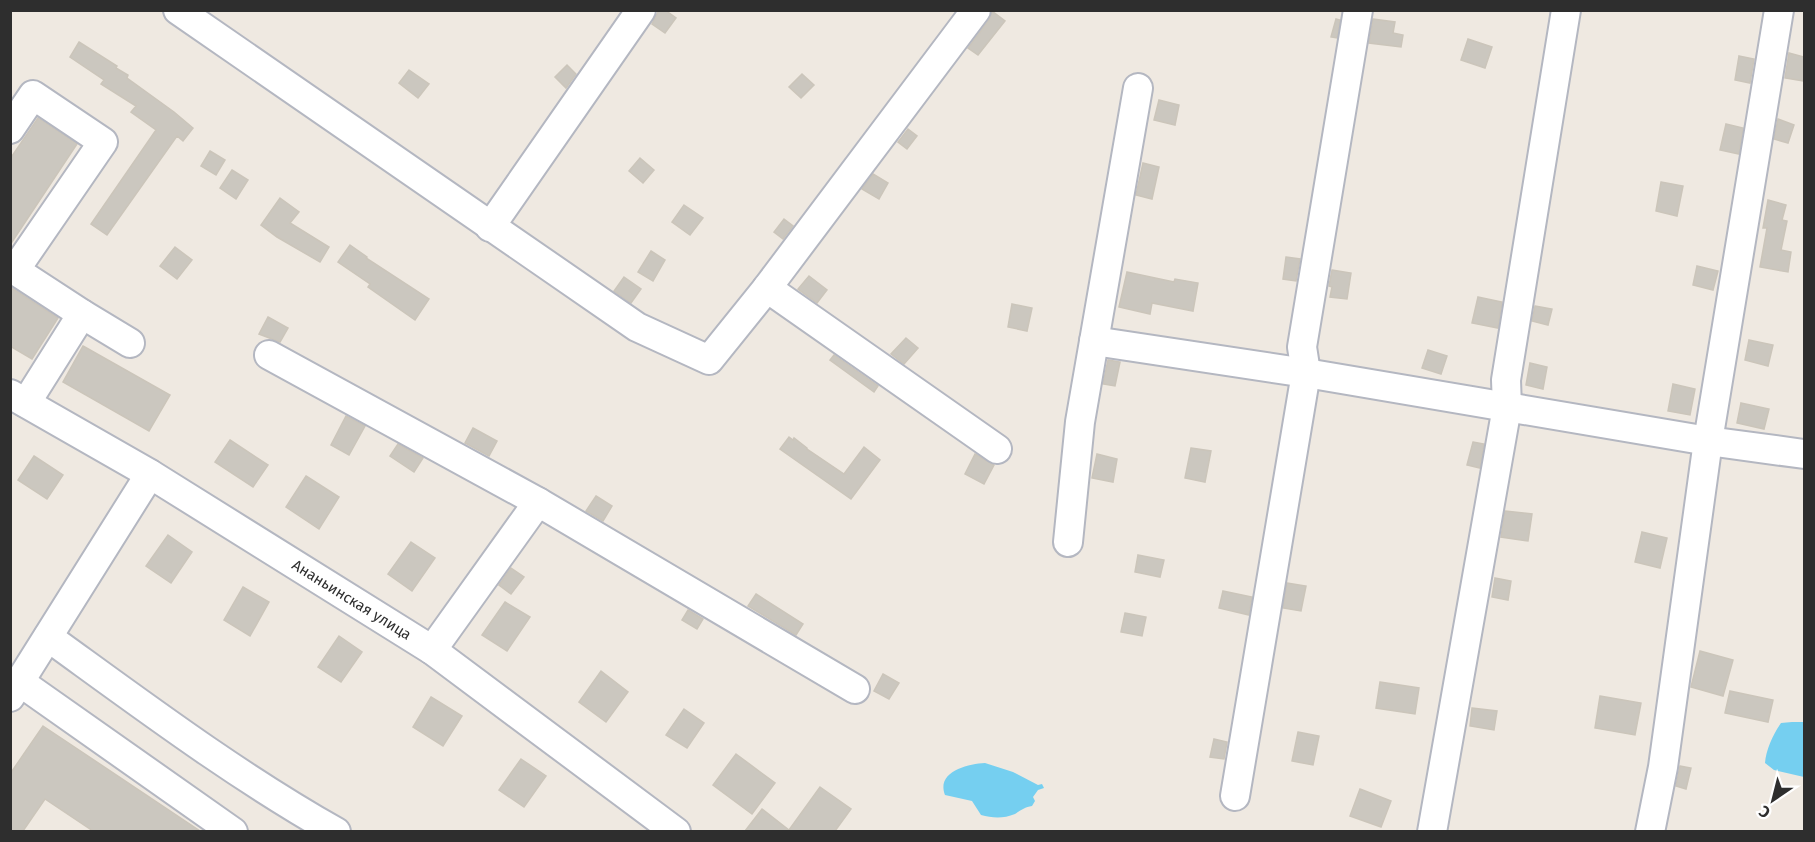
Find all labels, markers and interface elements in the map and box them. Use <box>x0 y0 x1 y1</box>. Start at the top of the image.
street label: Ананьинская улица <box>289 556 415 644</box>
north arrow <box>1743 770 1803 830</box>
text: С <box>1755 801 1774 822</box>

